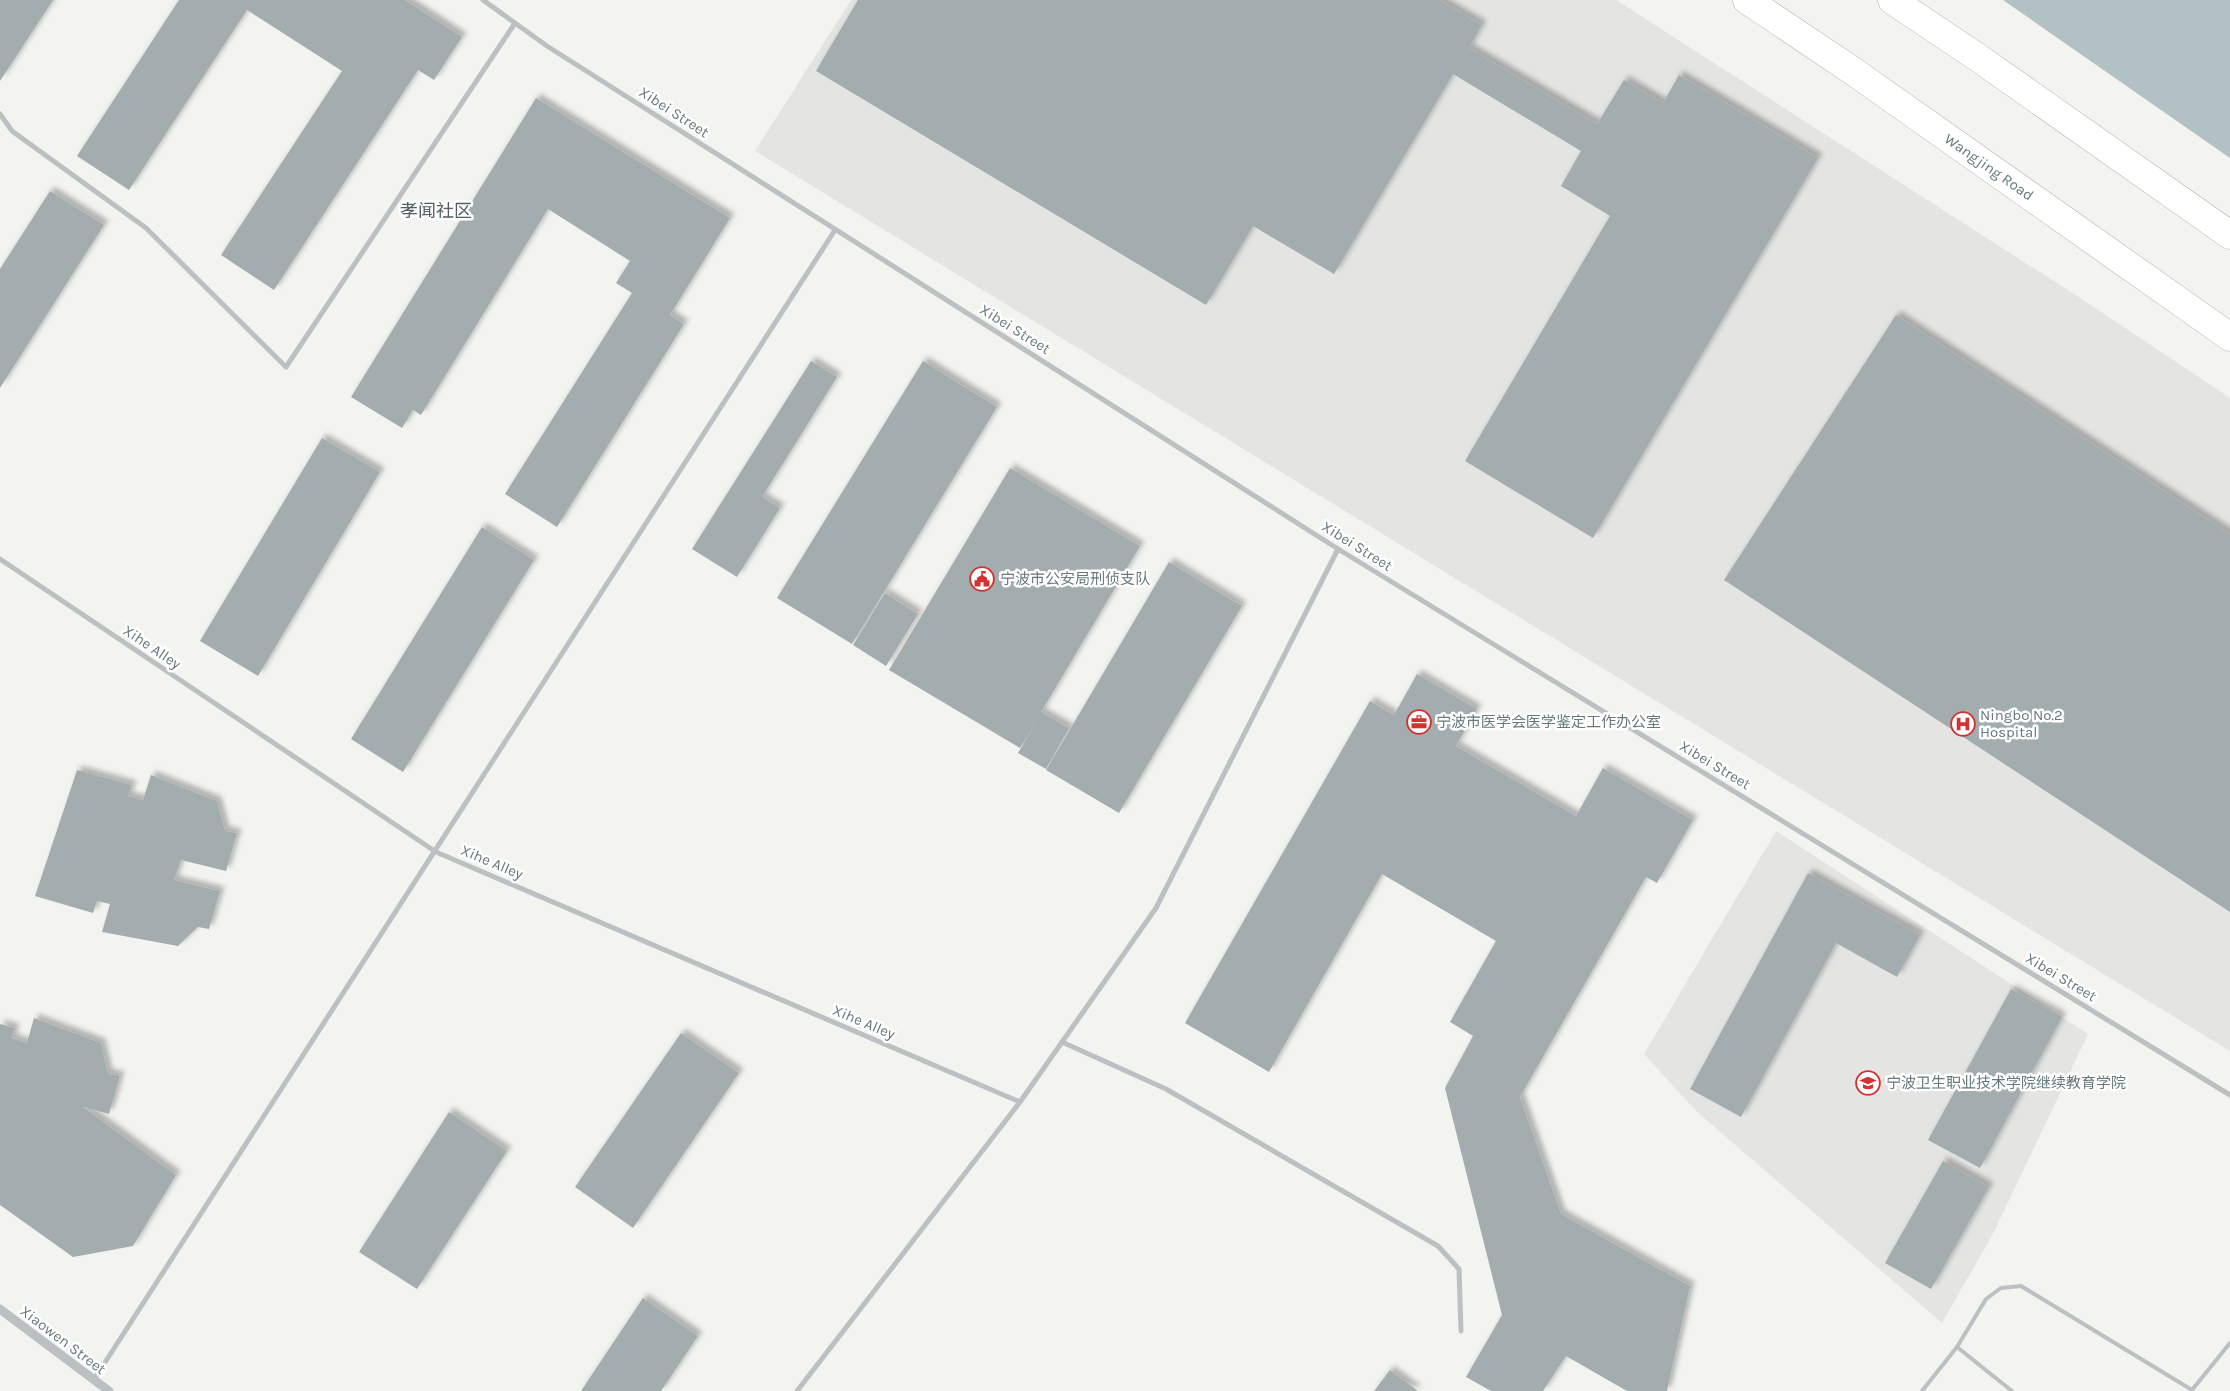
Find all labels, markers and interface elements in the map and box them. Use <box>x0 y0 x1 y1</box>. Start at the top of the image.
street label: Xibei Street <box>636 83 713 141</box>
street label: Wangjing Road <box>1941 130 2037 204</box>
district label: 孝闻社区 <box>400 200 472 222</box>
street label: Xibei Street <box>976 300 1054 358</box>
street label: Xibei Street <box>1318 517 1396 575</box>
public building icon: 宁波市公安局刑侦支队 <box>969 566 995 592</box>
place label: 宁波市公安局刑侦支队 <box>1000 570 1150 588</box>
street label: Xihe Alley <box>120 621 184 673</box>
place label: Ningbo No.2 Hospital <box>1980 706 2063 741</box>
office icon: 宁波市医学会医学鉴定工作办公室 <box>1406 709 1432 735</box>
hospital icon: Ningbo No.2 Hospital <box>1950 711 1976 737</box>
place label: 宁波市医学会医学鉴定工作办公室 <box>1436 713 1661 731</box>
street label: Xibei Street <box>1676 737 1754 793</box>
street label: Xihe Alley <box>458 841 526 883</box>
street label: Xibei Street <box>2022 949 2100 1005</box>
street label: Xihe Alley <box>830 1001 898 1043</box>
school or university icon: 宁波卫生职业技术学院继续教育学院 <box>1855 1070 1881 1096</box>
place label: 宁波卫生职业技术学院继续教育学院 <box>1886 1074 2126 1092</box>
street label: Xiaowen Street <box>16 1302 110 1378</box>

